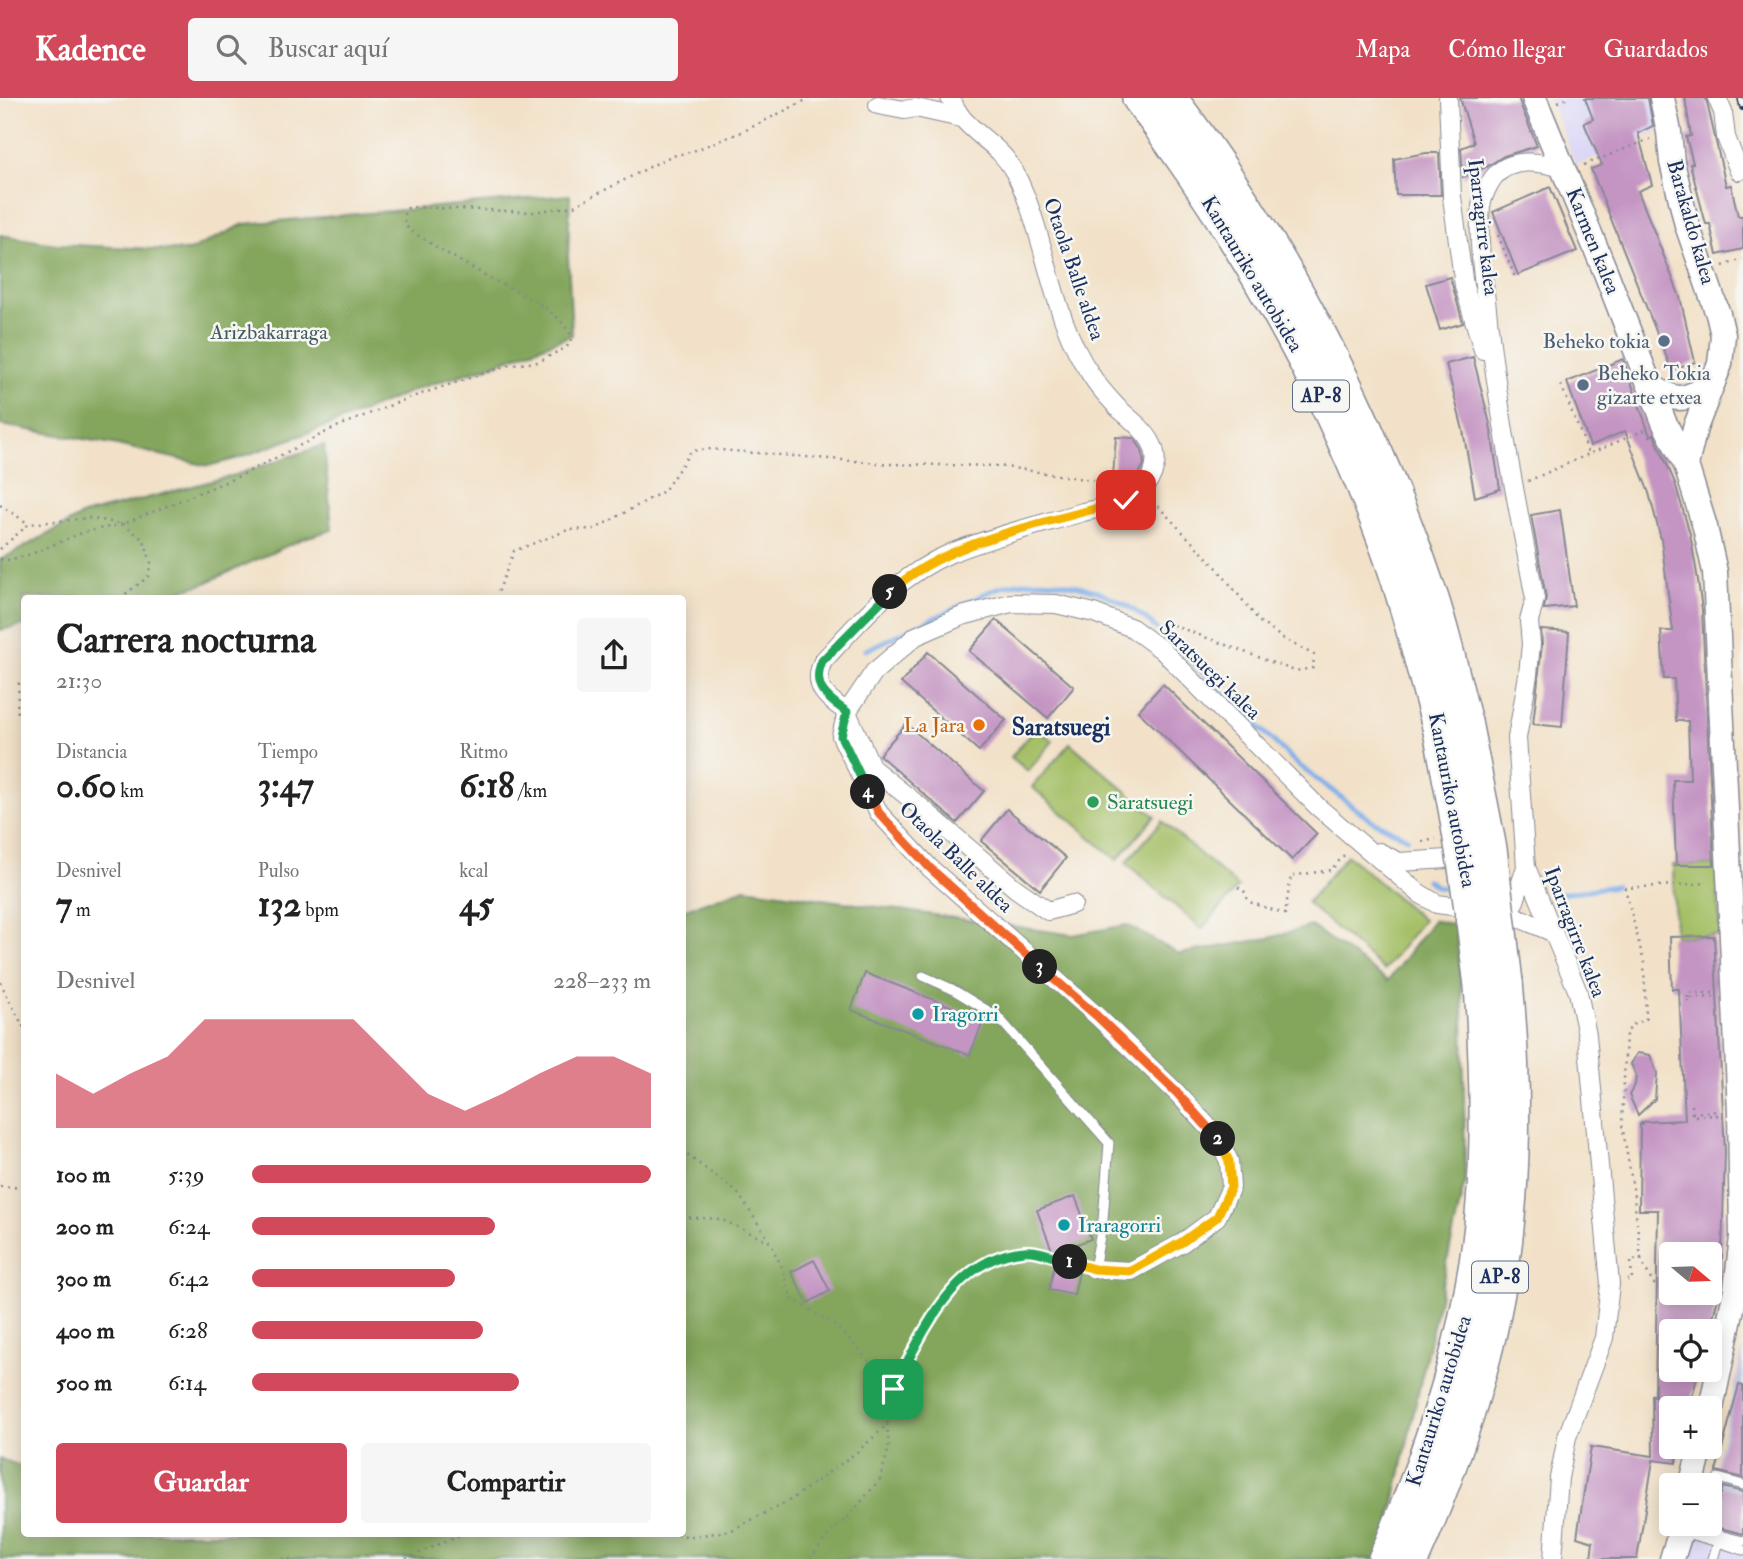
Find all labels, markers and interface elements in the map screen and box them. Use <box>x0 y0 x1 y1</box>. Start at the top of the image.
search box <box>188 18 678 81</box>
text: Kadence <box>35 29 146 70</box>
icon: search <box>212 30 250 68</box>
text: Buscar aquí <box>268 33 388 65</box>
text: Mapa <box>1355 34 1410 65</box>
text: Cómo llegar <box>1448 34 1565 65</box>
text: Guardados <box>1603 34 1708 65</box>
street label: Barakaldo kalea <box>1660 156 1722 288</box>
street label: Iparragirre kalea <box>1461 157 1505 297</box>
street label: Karmen kalea <box>1559 184 1627 299</box>
street label: Kantauriko autobidea <box>1195 191 1310 357</box>
street label: Otaola Balle aldea <box>1037 194 1111 344</box>
park label: Arizbakarraga <box>209 319 328 346</box>
place label: Beheko tokia <box>1542 328 1650 355</box>
marker: Beheko tokia <box>1656 333 1672 349</box>
place label: Beheko Tokia gizarte etxea <box>1597 360 1711 411</box>
marker: Beheko Tokia gizarte etxea <box>1575 377 1591 393</box>
road number: AP-8 <box>1293 380 1349 412</box>
pin <box>1096 470 1156 530</box>
icon: check <box>1107 481 1145 519</box>
pin: 5 <box>872 574 908 610</box>
text: 5 <box>885 579 894 603</box>
street label: Saratsuegi kalea <box>1153 614 1267 726</box>
text: Carrera nocturna <box>56 616 316 664</box>
button: share <box>577 618 651 692</box>
text: 21:30 <box>56 666 102 695</box>
street label: Kantauriko autobidea <box>1422 710 1482 890</box>
place label: La Jara <box>904 712 965 739</box>
district label: Saratsuegi <box>1012 712 1111 743</box>
marker: La Jara <box>971 717 987 733</box>
text: Distancia <box>56 740 127 764</box>
text: Tiempo <box>258 740 318 764</box>
text: Ritmo <box>459 740 508 764</box>
text: 0.60 <box>56 764 116 808</box>
text: 3:47 <box>258 764 314 808</box>
text: 6:18 <box>459 764 515 808</box>
pin: 4 <box>850 774 886 810</box>
text: km <box>116 779 144 803</box>
text: /km <box>515 779 547 803</box>
text: 4 <box>862 779 873 803</box>
place label: Saratsuegi <box>1107 789 1194 816</box>
marker: Saratsuegi <box>1085 794 1101 810</box>
street label: Otaola Balle aldea <box>893 796 1019 919</box>
text: Desnivel <box>56 859 122 883</box>
text: Pulso <box>258 859 299 883</box>
text: kcal <box>459 859 488 883</box>
street label: Iparragirre kalea <box>1538 863 1612 1002</box>
text: 7 <box>56 883 72 927</box>
text: 132 <box>258 883 301 927</box>
text: 45 <box>459 883 494 927</box>
text: m <box>72 898 91 922</box>
text: bpm <box>301 898 339 922</box>
pin: 3 <box>1023 950 1058 984</box>
text: 3 <box>1036 954 1043 978</box>
text: Desnivel <box>56 966 135 995</box>
text: 228–233 m <box>553 966 651 995</box>
place label: Iragorri <box>932 1001 999 1028</box>
marker: Iragorri <box>910 1006 926 1022</box>
pin: 2 <box>1200 1122 1236 1156</box>
text: 2 <box>1213 1126 1222 1150</box>
text: 100 m <box>56 1160 110 1189</box>
text: 5:39 <box>168 1160 204 1189</box>
text: 200 m <box>56 1212 114 1241</box>
text: 6:24 <box>168 1212 209 1241</box>
place label: Iraragorri <box>1078 1212 1161 1239</box>
marker: Iraragorri <box>1056 1217 1072 1233</box>
north arrow <box>1659 1242 1722 1306</box>
map controls <box>1659 1242 1722 1536</box>
pin: 1 <box>1052 1244 1088 1280</box>
text: 1 <box>1066 1249 1073 1273</box>
road number: AP-8 <box>1472 1261 1528 1292</box>
text: 300 m <box>56 1264 111 1293</box>
text: 6:42 <box>168 1264 209 1293</box>
street label: Kantauriko autobidea <box>1400 1312 1478 1490</box>
text: 400 m <box>56 1316 115 1345</box>
text: 6:28 <box>168 1316 208 1345</box>
button: locate <box>1659 1319 1722 1382</box>
pin <box>863 1359 923 1419</box>
text: 500 m <box>56 1368 112 1397</box>
text: 6:14 <box>168 1368 206 1397</box>
icon: arrive <box>874 1370 912 1408</box>
button: + <box>1659 1396 1722 1459</box>
button: Guardar <box>56 1443 347 1523</box>
button: Compartir <box>361 1443 651 1523</box>
button: − <box>1659 1473 1722 1536</box>

